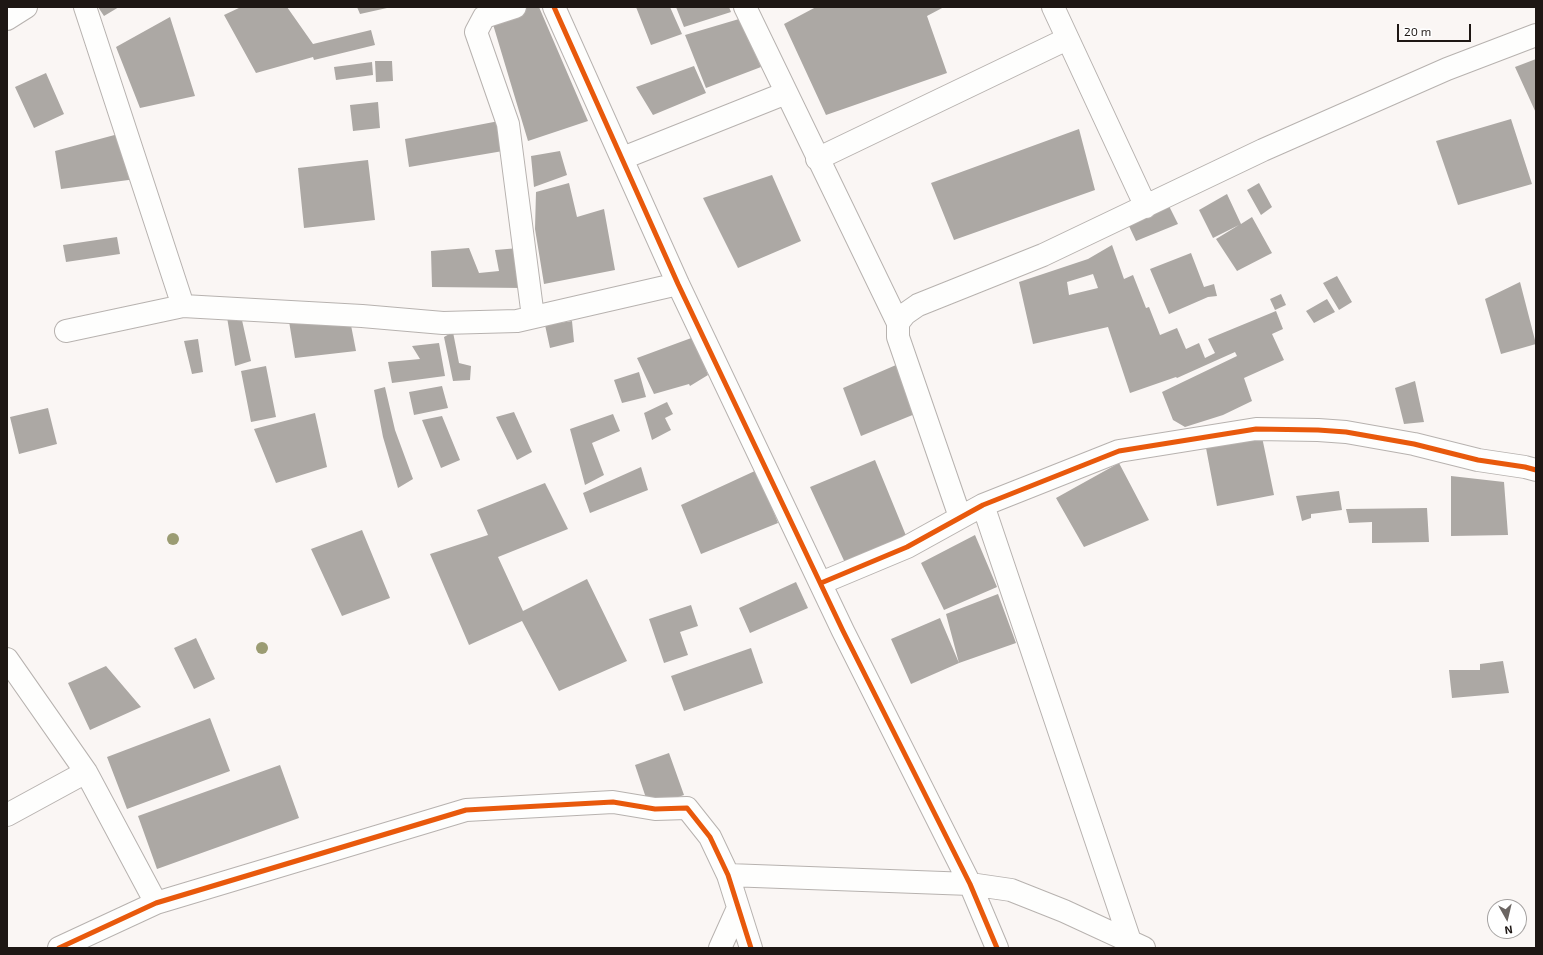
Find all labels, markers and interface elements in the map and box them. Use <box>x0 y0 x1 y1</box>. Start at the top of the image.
scale bar <box>1399 16 1473 42</box>
text: 20 m <box>1404 24 1431 38</box>
north arrow <box>1487 899 1527 939</box>
text: N <box>1504 923 1513 937</box>

